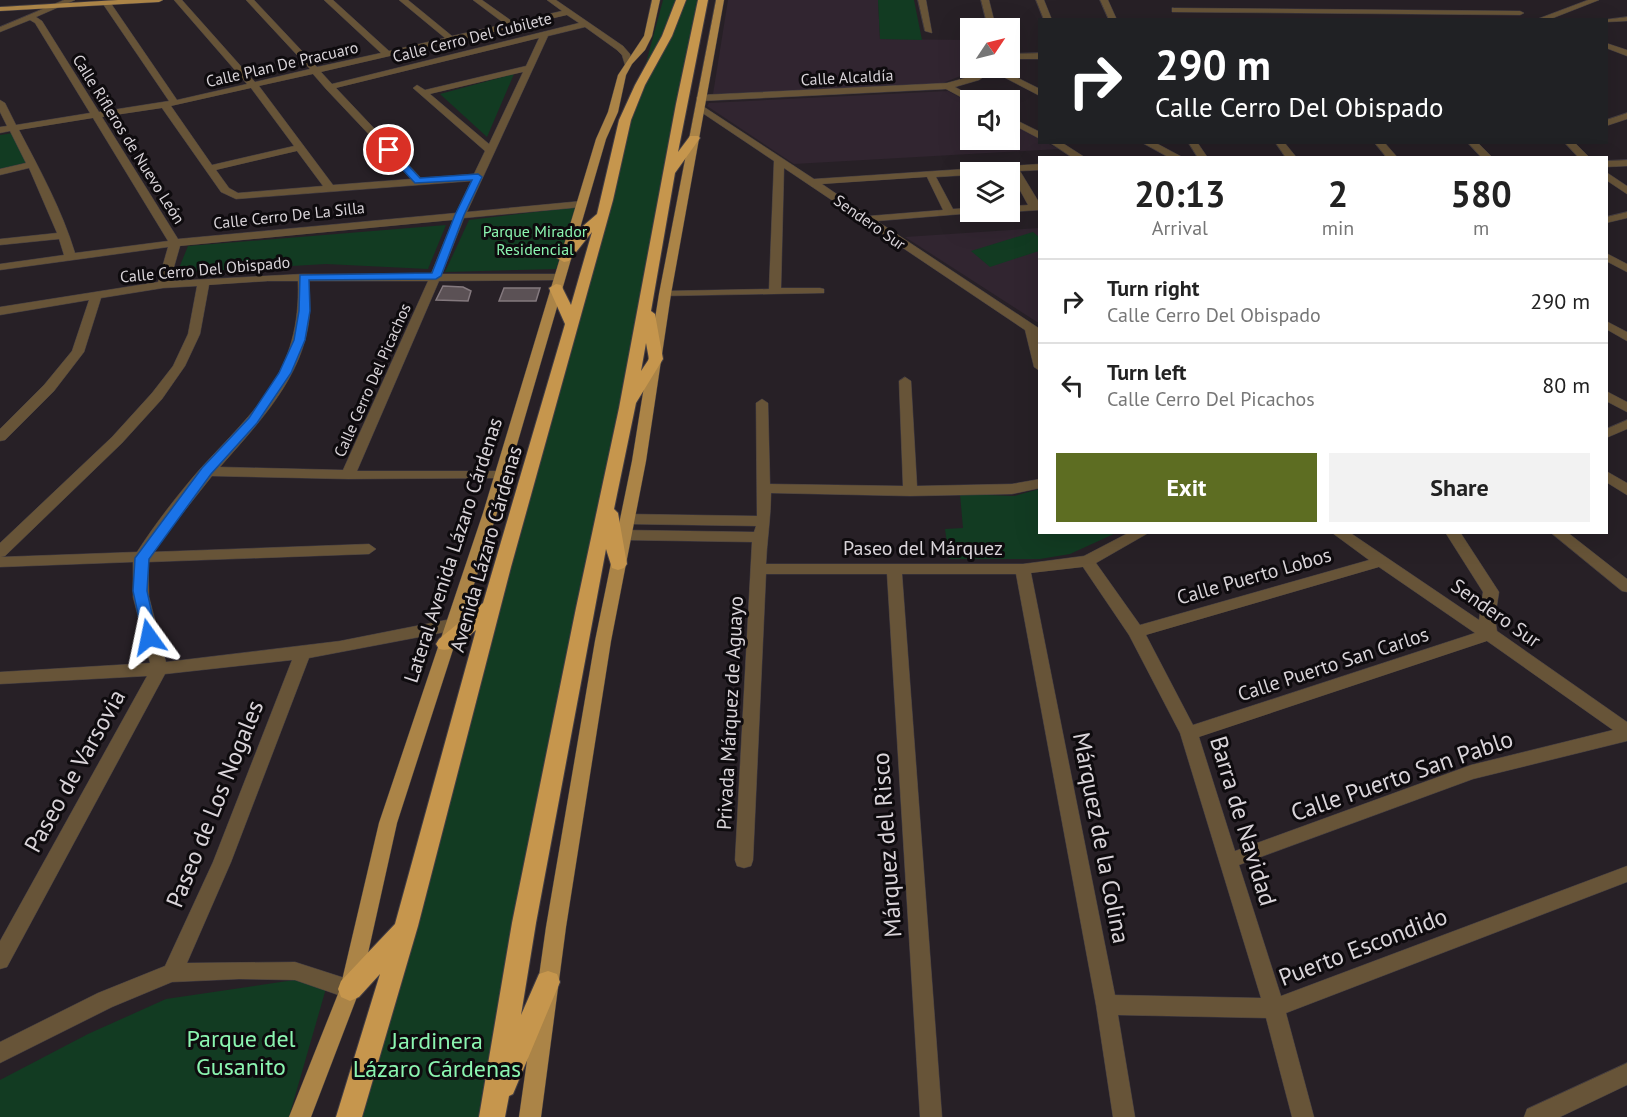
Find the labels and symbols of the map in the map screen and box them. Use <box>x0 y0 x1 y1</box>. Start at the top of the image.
street label: Calle Cerro Del Cubilete <box>390 8 554 66</box>
north arrow <box>960 18 1020 78</box>
street label: Calle Plan De Pracuaro <box>204 37 360 91</box>
street label: Calle Rifleros de Nuevo León <box>69 51 189 227</box>
street label: Calle Alcaldía <box>800 65 894 89</box>
pin <box>363 124 414 175</box>
street label: Sendero Sur <box>830 190 910 254</box>
street label: Calle Cerro De La Silla <box>212 197 366 233</box>
park label: Parque Mirador Residencial <box>483 221 588 259</box>
street label: Calle Cerro Del Obispado <box>119 252 291 286</box>
street label: Calle Cerro Del Picachos <box>329 300 415 460</box>
street label: Lateral Avenida Lázaro Cárdenas <box>398 414 508 686</box>
street label: Avenida Lázaro Cárdenas <box>444 443 528 655</box>
street label: Paseo del Márquez <box>843 535 1003 561</box>
street label: Calle Puerto Lobos <box>1174 542 1334 610</box>
street label: Sendero Sur <box>1446 573 1546 654</box>
street label: Privada Márquez de Aguayo <box>711 595 749 831</box>
position arrow <box>117 605 181 669</box>
street label: Calle Puerto San Carlos <box>1234 621 1432 707</box>
street label: Paseo de Varsovia <box>17 684 132 858</box>
street label: Paseo de Los Nogales <box>159 696 270 912</box>
street label: Calle Puerto San Pablo <box>1287 723 1517 828</box>
street label: Márquez de la Colina <box>1066 730 1137 946</box>
street label: Barra de Navidad <box>1203 732 1284 909</box>
street label: Márquez del Risco <box>865 751 908 939</box>
street label: Puerto Escondido <box>1274 900 1452 993</box>
park label: Parque del Gusanito <box>186 1023 296 1082</box>
park label: Jardinera Lázaro Cárdenas <box>353 1025 521 1084</box>

